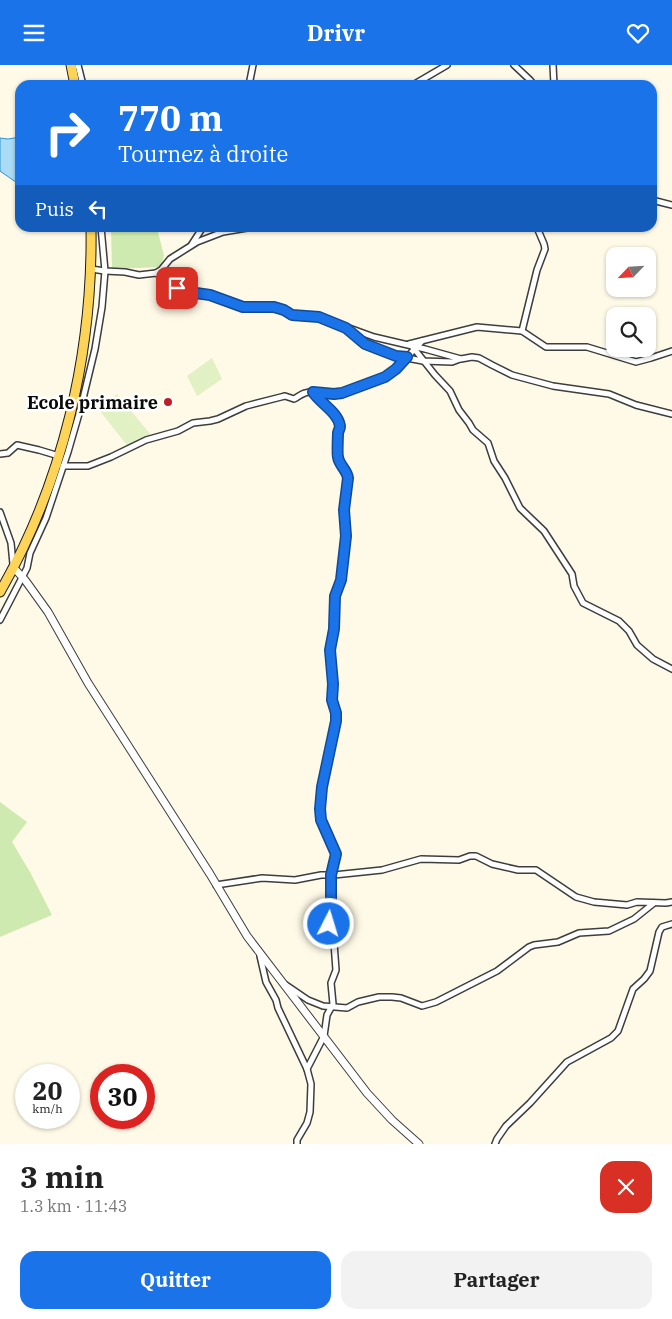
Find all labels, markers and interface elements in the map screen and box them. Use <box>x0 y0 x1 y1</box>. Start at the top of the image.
text: Drivr <box>307 18 365 47</box>
icon: menu <box>20 19 48 47</box>
icon: heart <box>624 19 652 47</box>
text: 770 m <box>118 95 223 141</box>
icon: right <box>35 100 100 165</box>
text: Tournez à droite <box>118 139 288 168</box>
icon: left <box>84 195 112 223</box>
text: Puis <box>35 197 74 221</box>
north arrow <box>606 247 656 297</box>
map controls <box>606 247 656 357</box>
pin <box>156 267 198 309</box>
icon: arrive <box>163 274 191 302</box>
button: search <box>606 307 656 357</box>
place label: Ecole primaire <box>27 391 158 414</box>
marker: Ecole primaire <box>162 396 174 408</box>
position arrow <box>302 897 354 949</box>
speed limit sign: 30 <box>90 1064 155 1129</box>
text: 20 <box>32 1074 63 1107</box>
text: km/h <box>32 1101 63 1116</box>
text: 3 min <box>20 1157 104 1196</box>
button: close <box>600 1161 652 1213</box>
text: 1.3 km · 11:43 <box>20 1196 127 1216</box>
button: Quitter <box>20 1251 331 1309</box>
button: Partager <box>341 1251 652 1309</box>

